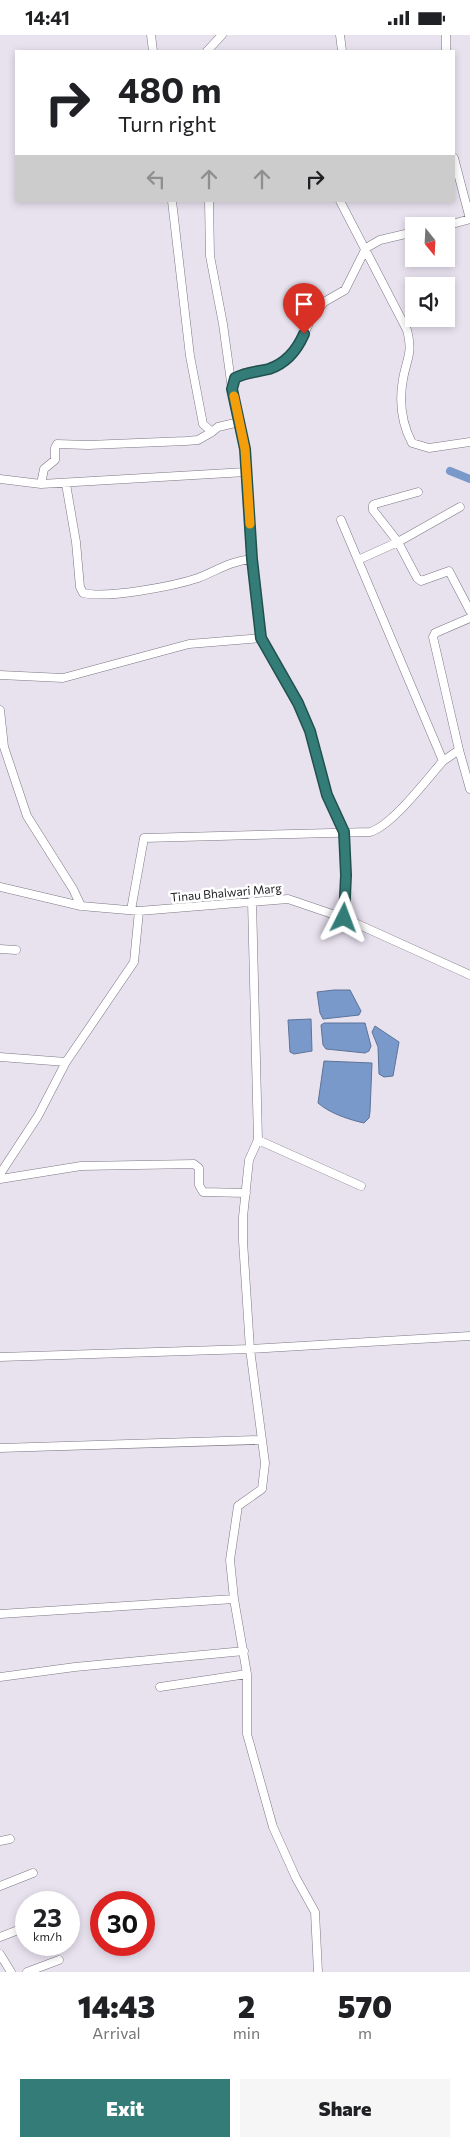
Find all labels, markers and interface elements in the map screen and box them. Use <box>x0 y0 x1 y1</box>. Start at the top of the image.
text: 14:41 <box>25 6 70 29</box>
text: 480 m <box>118 67 222 110</box>
icon: right <box>35 70 100 135</box>
text: Turn right <box>118 110 216 137</box>
icon: left <box>142 165 170 193</box>
icon: ahead <box>195 165 223 193</box>
icon: ahead <box>248 165 276 193</box>
icon: right <box>301 165 329 193</box>
north arrow <box>405 217 455 267</box>
map controls <box>405 217 455 327</box>
button: sound <box>405 277 455 327</box>
pin <box>283 283 325 334</box>
icon: arrive <box>290 290 318 318</box>
street label: Tinau Bhalwari Marg <box>170 880 283 904</box>
position arrow <box>317 891 369 943</box>
speed limit sign: 30 <box>90 1891 155 1956</box>
text: 23 <box>33 1902 62 1932</box>
text: km/h <box>33 1929 62 1943</box>
text: 14:43 <box>78 1987 155 2024</box>
text: 2 <box>238 1987 255 2024</box>
text: 570 <box>338 1987 392 2024</box>
text: Arrival <box>92 2023 141 2042</box>
text: min <box>233 2023 260 2042</box>
text: m <box>358 2023 372 2042</box>
button: Exit <box>20 2079 230 2137</box>
button: Share <box>240 2079 450 2137</box>

